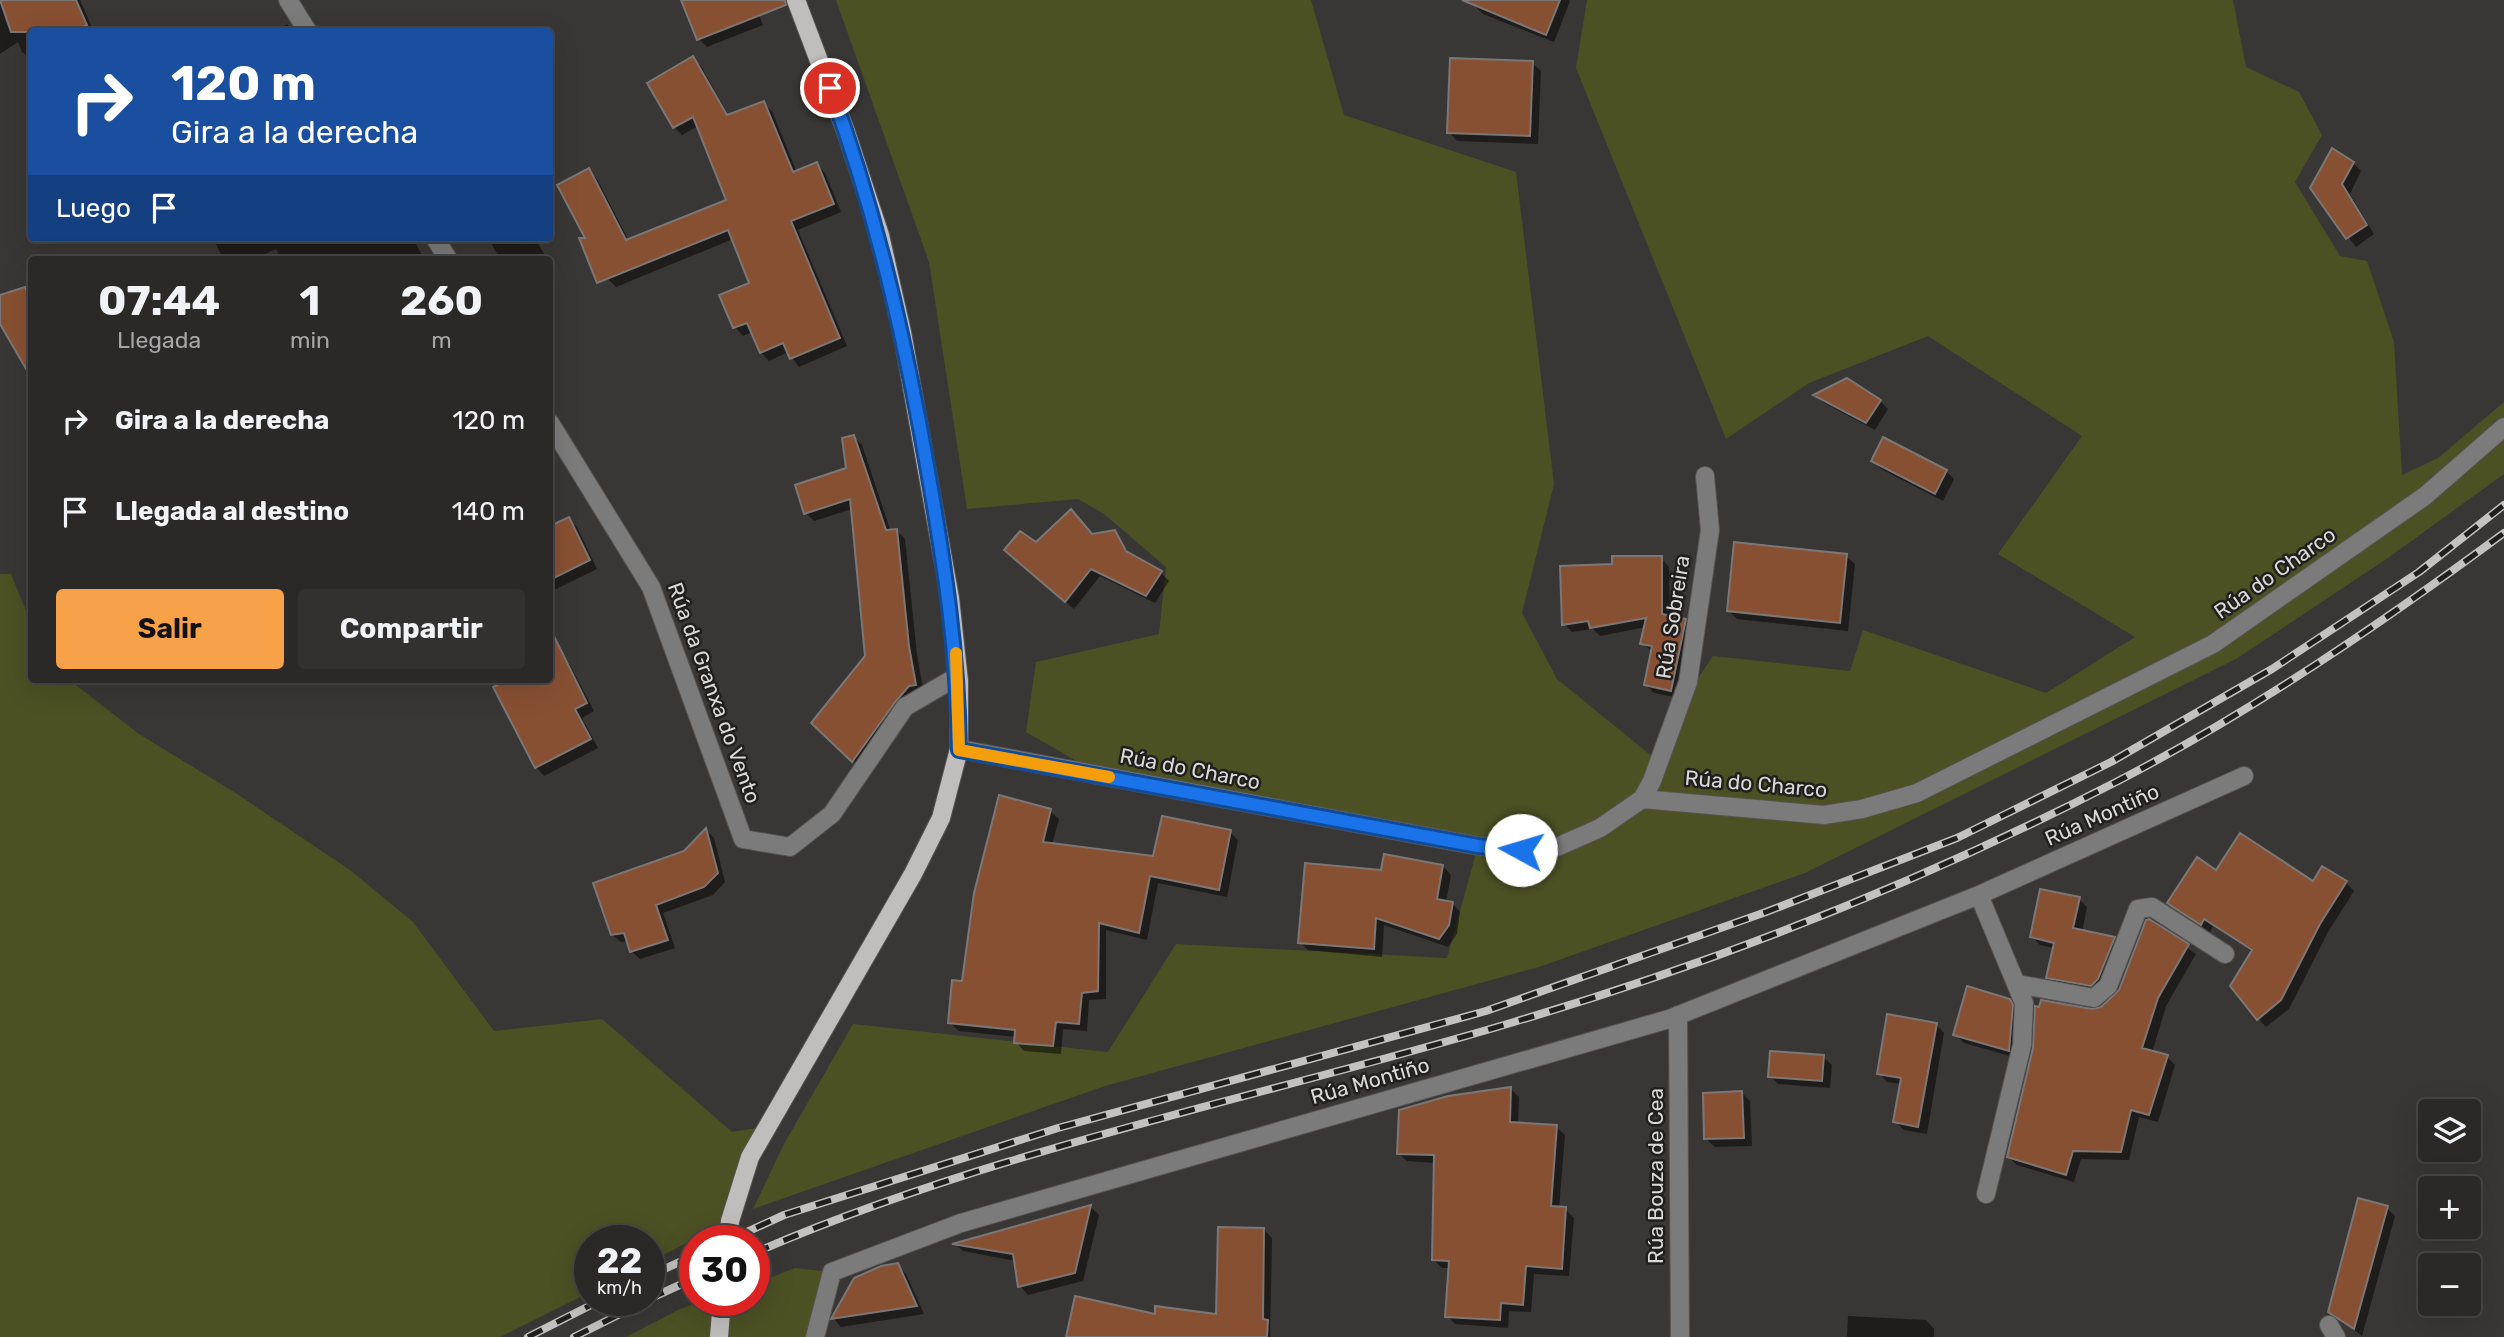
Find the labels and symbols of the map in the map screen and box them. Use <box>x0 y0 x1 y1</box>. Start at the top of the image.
pin <box>800 58 860 118</box>
street label: Rúa do Charco <box>2209 521 2340 624</box>
street label: Rúa Sobreira <box>1650 553 1695 680</box>
street label: Rúa da Granxa do Vento <box>663 579 766 807</box>
street label: Rúa do Charco <box>1118 743 1262 794</box>
street label: Rúa do Charco <box>1684 765 1828 802</box>
street label: Rúa Montiño <box>2041 778 2163 851</box>
position arrow <box>1484 813 1558 887</box>
street label: Rúa Montiño <box>1308 1052 1432 1109</box>
street label: Rúa Bouza de Cea <box>1643 1088 1668 1264</box>
speed limit sign: 30 <box>679 1225 770 1316</box>

